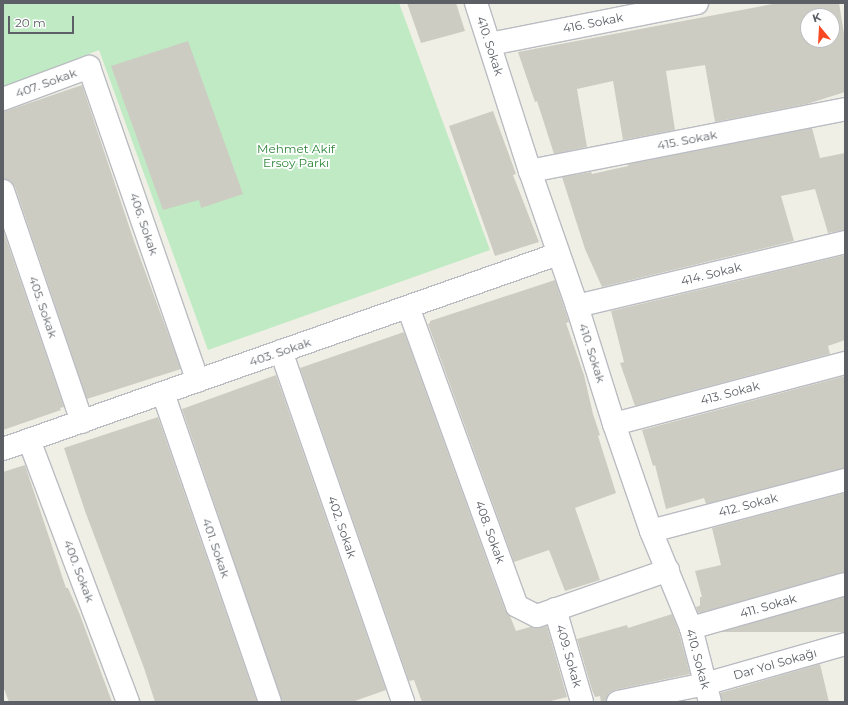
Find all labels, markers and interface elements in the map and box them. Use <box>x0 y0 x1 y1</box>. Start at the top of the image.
scale bar <box>10 8 76 34</box>
north arrow <box>800 8 840 48</box>
street label: 416. Sokak <box>562 10 624 36</box>
text: K <box>811 10 823 25</box>
street label: 410. Sokak <box>474 14 506 78</box>
text: 20 m <box>15 15 46 30</box>
street label: 407. Sokak <box>13 65 79 101</box>
street label: 415. Sokak <box>656 127 718 153</box>
park label: Mehmet Akif Ersoy Parkı <box>257 142 335 170</box>
street label: 406. Sokak <box>127 191 161 257</box>
street label: 414. Sokak <box>679 260 743 288</box>
street label: 405. Sokak <box>26 274 60 340</box>
street label: 410. Sokak <box>576 321 608 385</box>
street label: 403. Sokak <box>247 335 313 369</box>
street label: 413. Sokak <box>699 378 761 408</box>
street label: 412. Sokak <box>717 490 779 520</box>
street label: 402. Sokak <box>325 494 359 560</box>
street label: 408. Sokak <box>472 499 508 565</box>
street label: 401. Sokak <box>199 516 233 580</box>
street label: 400. Sokak <box>61 538 97 604</box>
street label: 411. Sokak <box>738 591 798 621</box>
street label: 409. Sokak <box>553 623 585 689</box>
street label: 410. Sokak <box>683 627 713 691</box>
street label: Dar Yol Sokağı <box>732 645 818 683</box>

